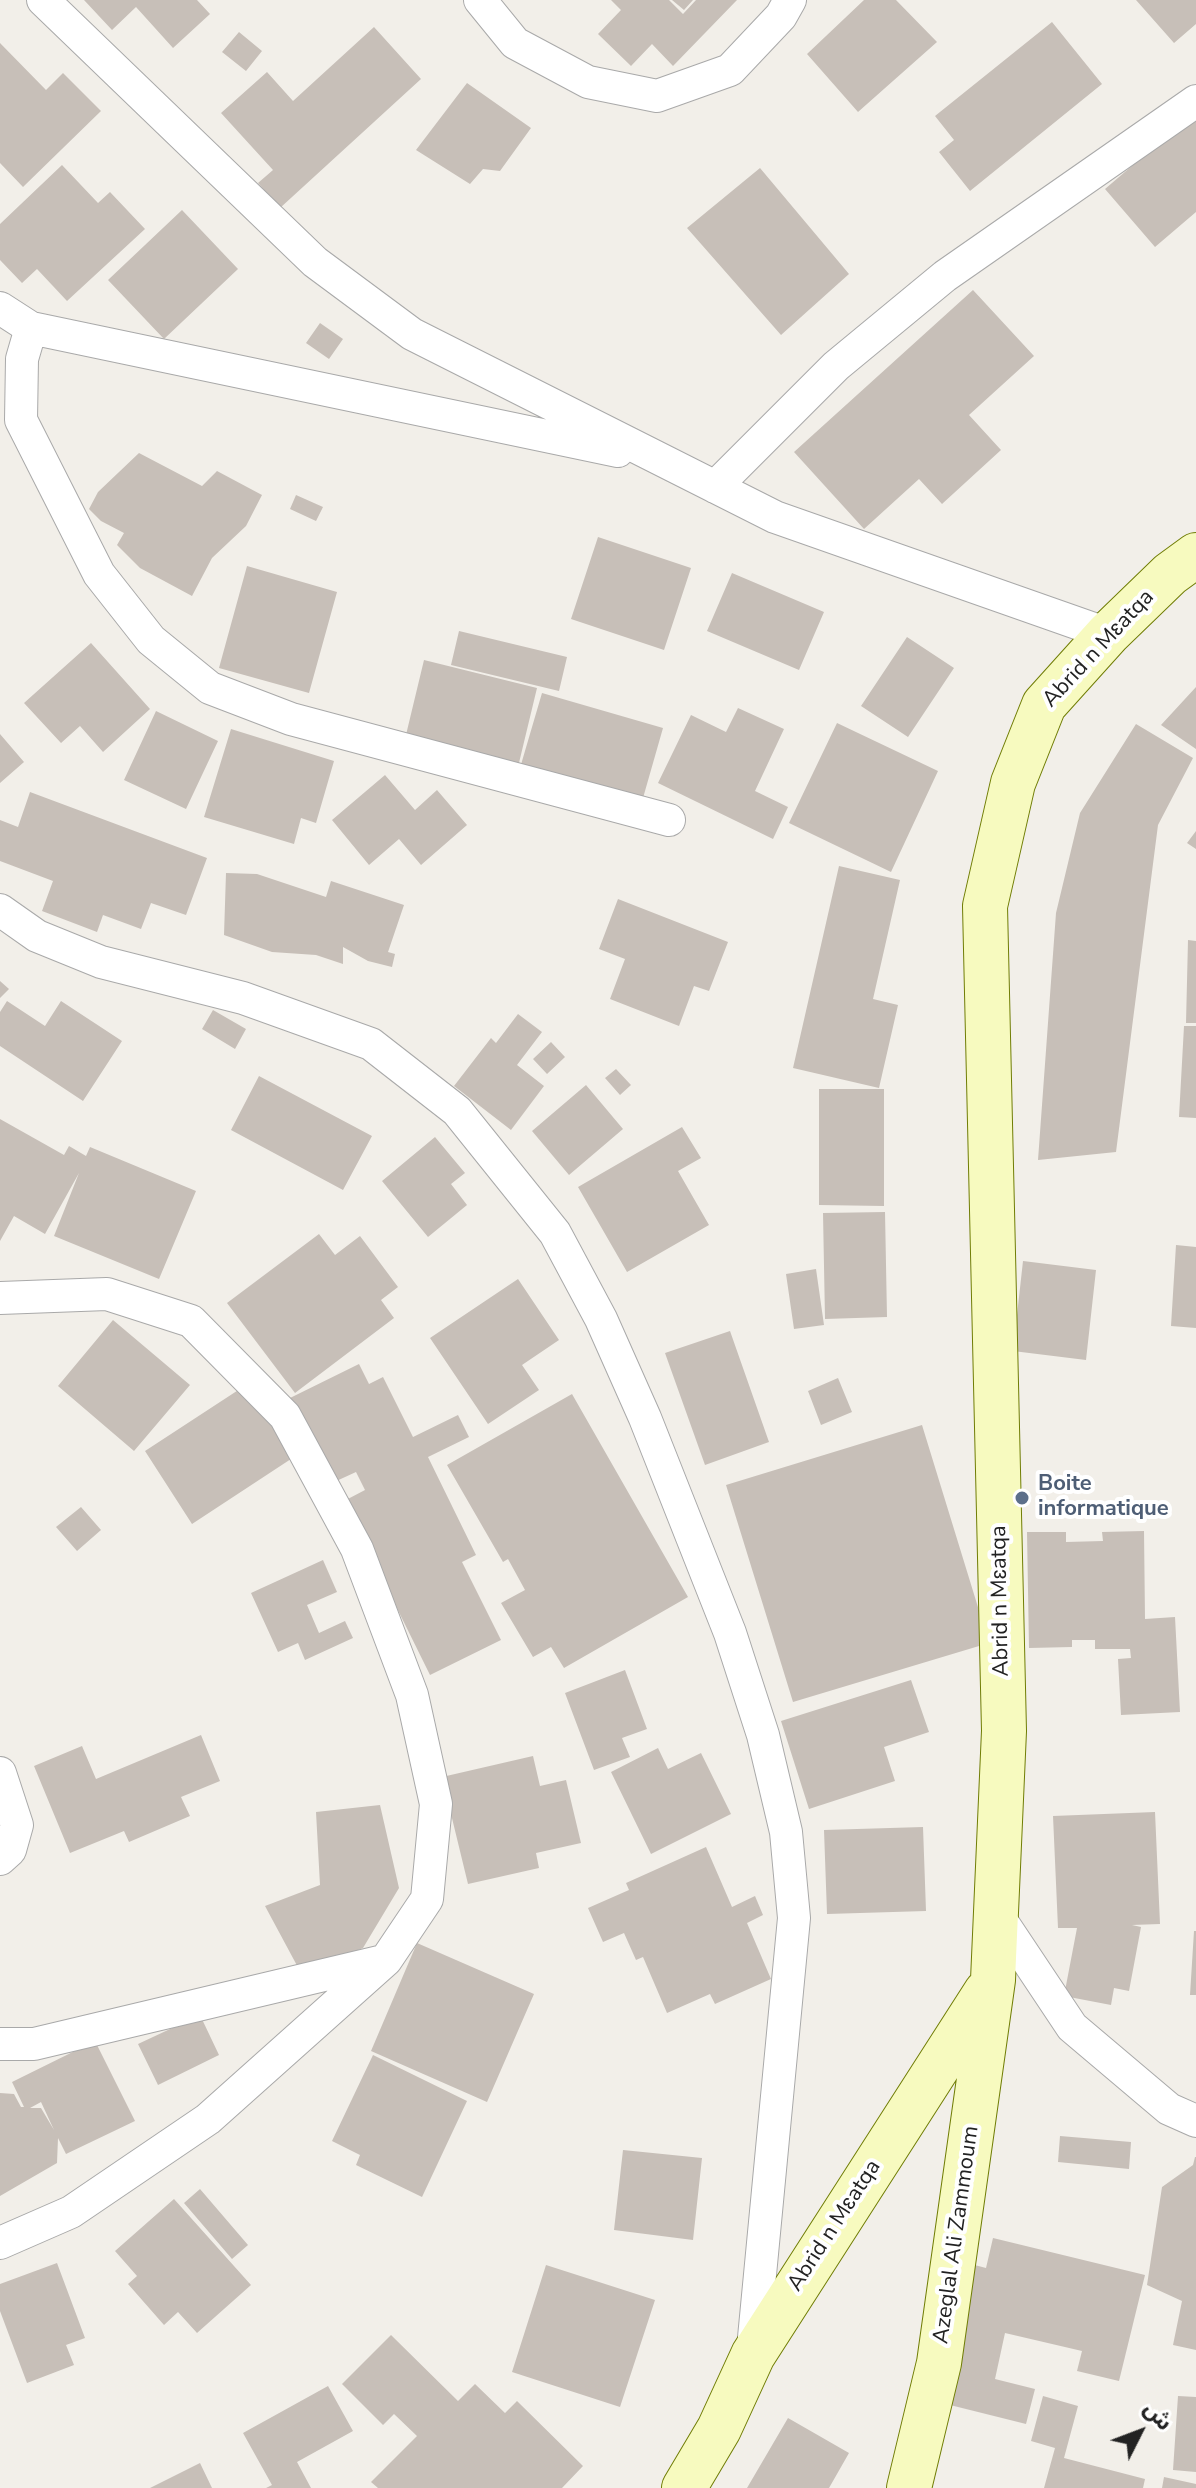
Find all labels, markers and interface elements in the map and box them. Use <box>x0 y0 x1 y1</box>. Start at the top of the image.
street label: Abrid n Mɛatqa <box>1038 585 1160 713</box>
place label: Boite informatique <box>1038 1472 1169 1524</box>
marker: Boite informatique <box>1013 1489 1031 1507</box>
street label: Abrid n Mɛatqa <box>986 1525 1016 1677</box>
street label: Azeglal Ali Zammoum <box>929 2124 985 2346</box>
street label: Abrid n Mɛatqa <box>783 2155 887 2297</box>
north arrow <box>1100 2392 1180 2472</box>
text: ش <box>1137 2395 1179 2437</box>

